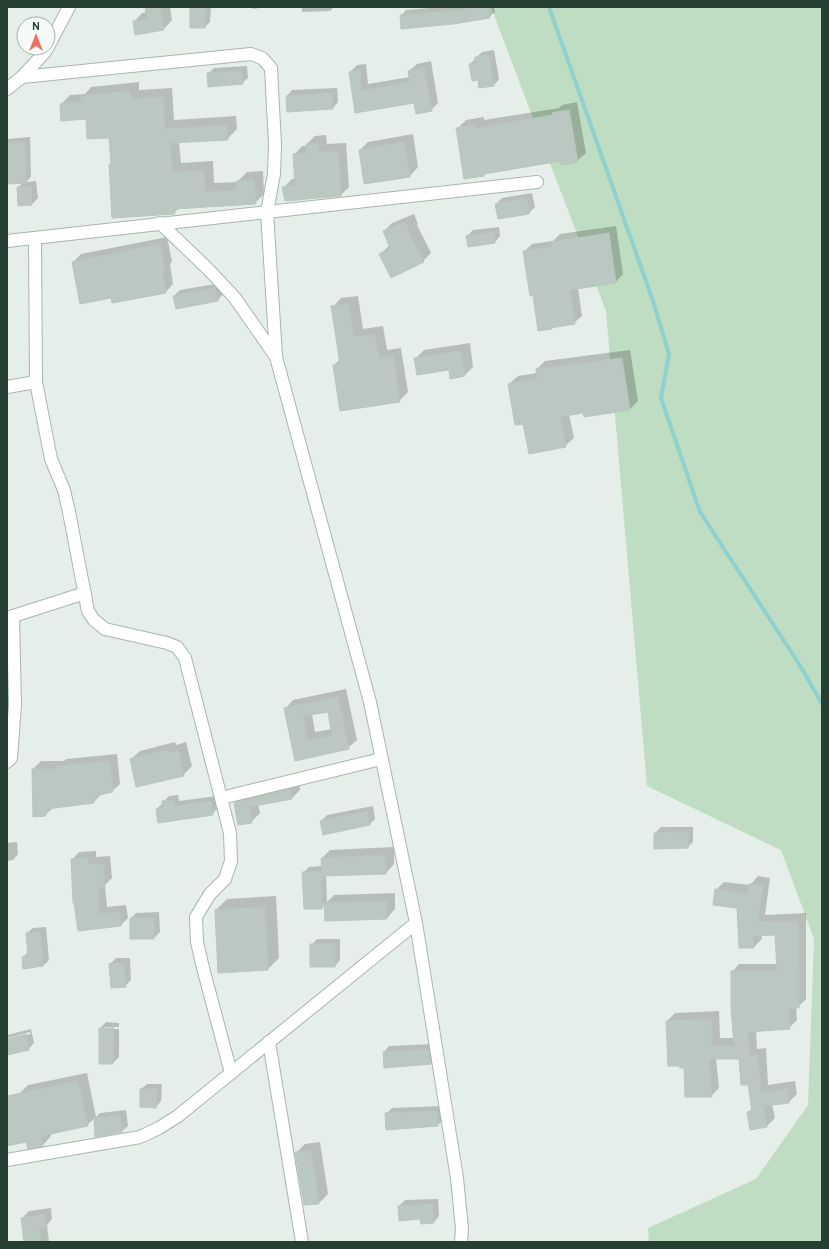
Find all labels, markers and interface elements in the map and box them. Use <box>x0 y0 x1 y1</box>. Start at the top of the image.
north arrow <box>16 16 56 56</box>
text: N <box>32 20 40 34</box>

